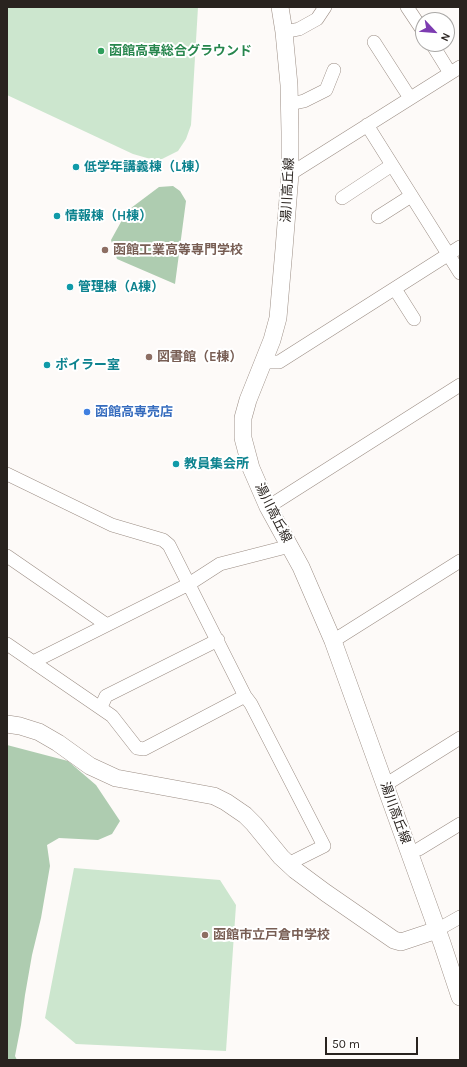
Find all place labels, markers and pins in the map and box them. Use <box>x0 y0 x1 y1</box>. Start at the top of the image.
place label: 函館高専総合グラウンド <box>109 43 252 59</box>
marker: 函館高専総合グラウンド <box>96 46 106 56</box>
place label: 低学年講義棟（L棟） <box>84 159 207 175</box>
marker: 低学年講義棟（L棟） <box>71 162 81 172</box>
place label: 情報棟（H棟） <box>65 208 152 224</box>
marker: 情報棟（H棟） <box>52 211 62 221</box>
place label: 函館工業高等専門学校 <box>113 242 243 258</box>
marker: 函館工業高等専門学校 <box>100 245 110 255</box>
place label: 管理棟（A棟） <box>78 279 164 295</box>
marker: 管理棟（A棟） <box>65 282 75 292</box>
place label: 図書館（E棟） <box>157 349 243 365</box>
marker: 図書館（E棟） <box>144 352 154 362</box>
place label: ボイラー室 <box>55 357 120 373</box>
marker: ボイラー室 <box>42 360 52 370</box>
place label: 函館高専売店 <box>95 404 173 420</box>
marker: 函館高専売店 <box>82 407 92 417</box>
place label: 教員集会所 <box>184 456 249 472</box>
marker: 教員集会所 <box>171 459 181 469</box>
place label: 函館市立戸倉中学校 <box>213 927 330 943</box>
marker: 函館市立戸倉中学校 <box>200 930 210 940</box>

